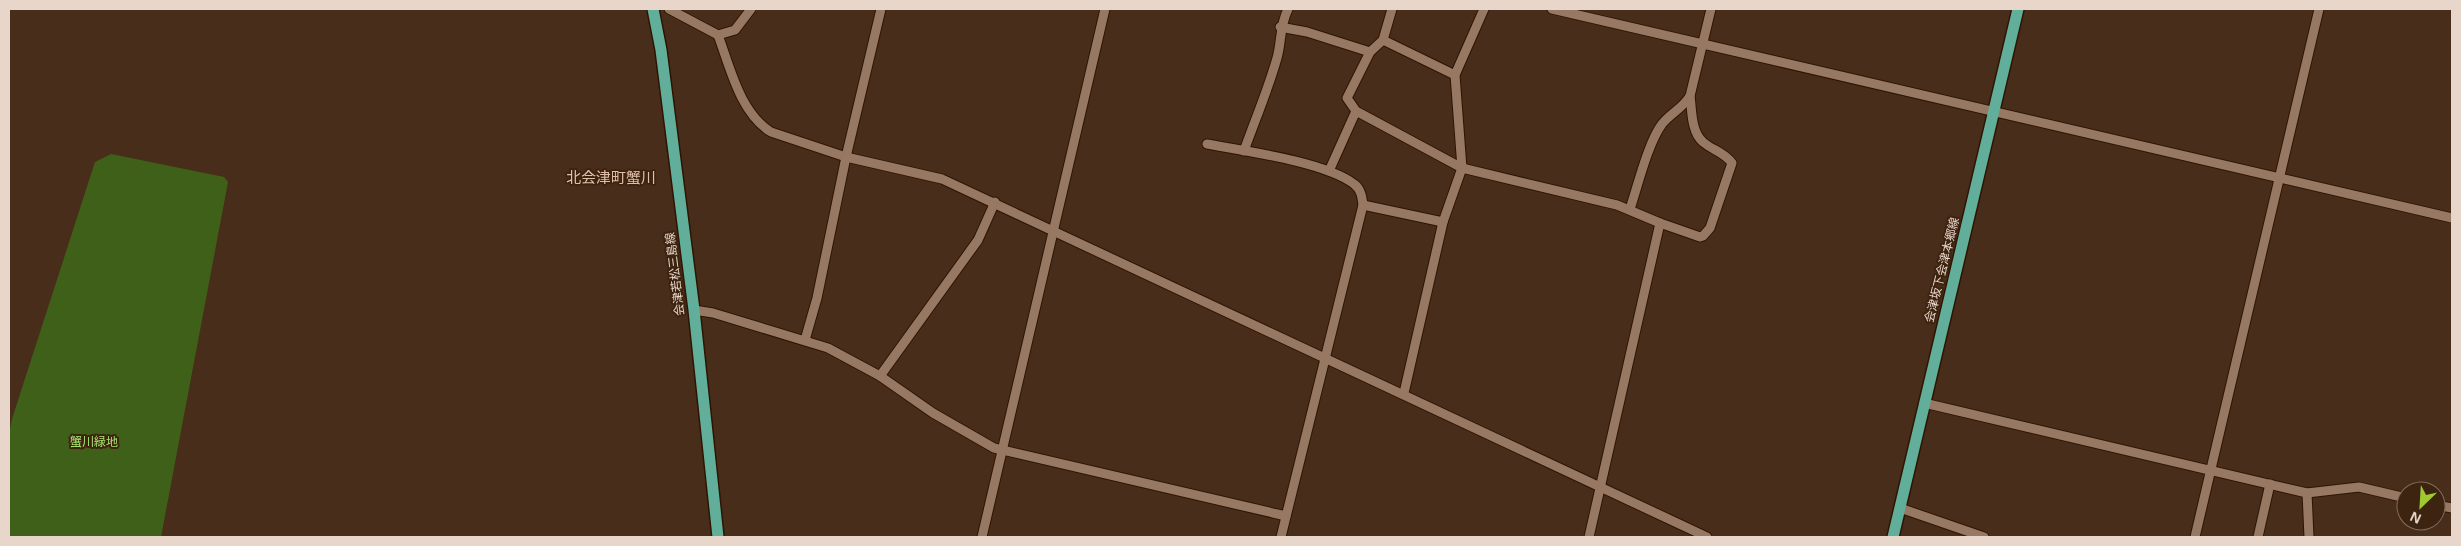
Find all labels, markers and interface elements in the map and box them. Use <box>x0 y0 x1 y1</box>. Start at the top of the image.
district label: 北会津町蟹川 <box>566 169 656 186</box>
street label: 会津坂下会津本郷線 <box>1922 216 1962 324</box>
street label: 会津若松三島線 <box>663 231 687 317</box>
park label: 蟹川緑地 <box>70 435 118 449</box>
north arrow <box>2396 481 2446 531</box>
text: N <box>2408 508 2423 527</box>

